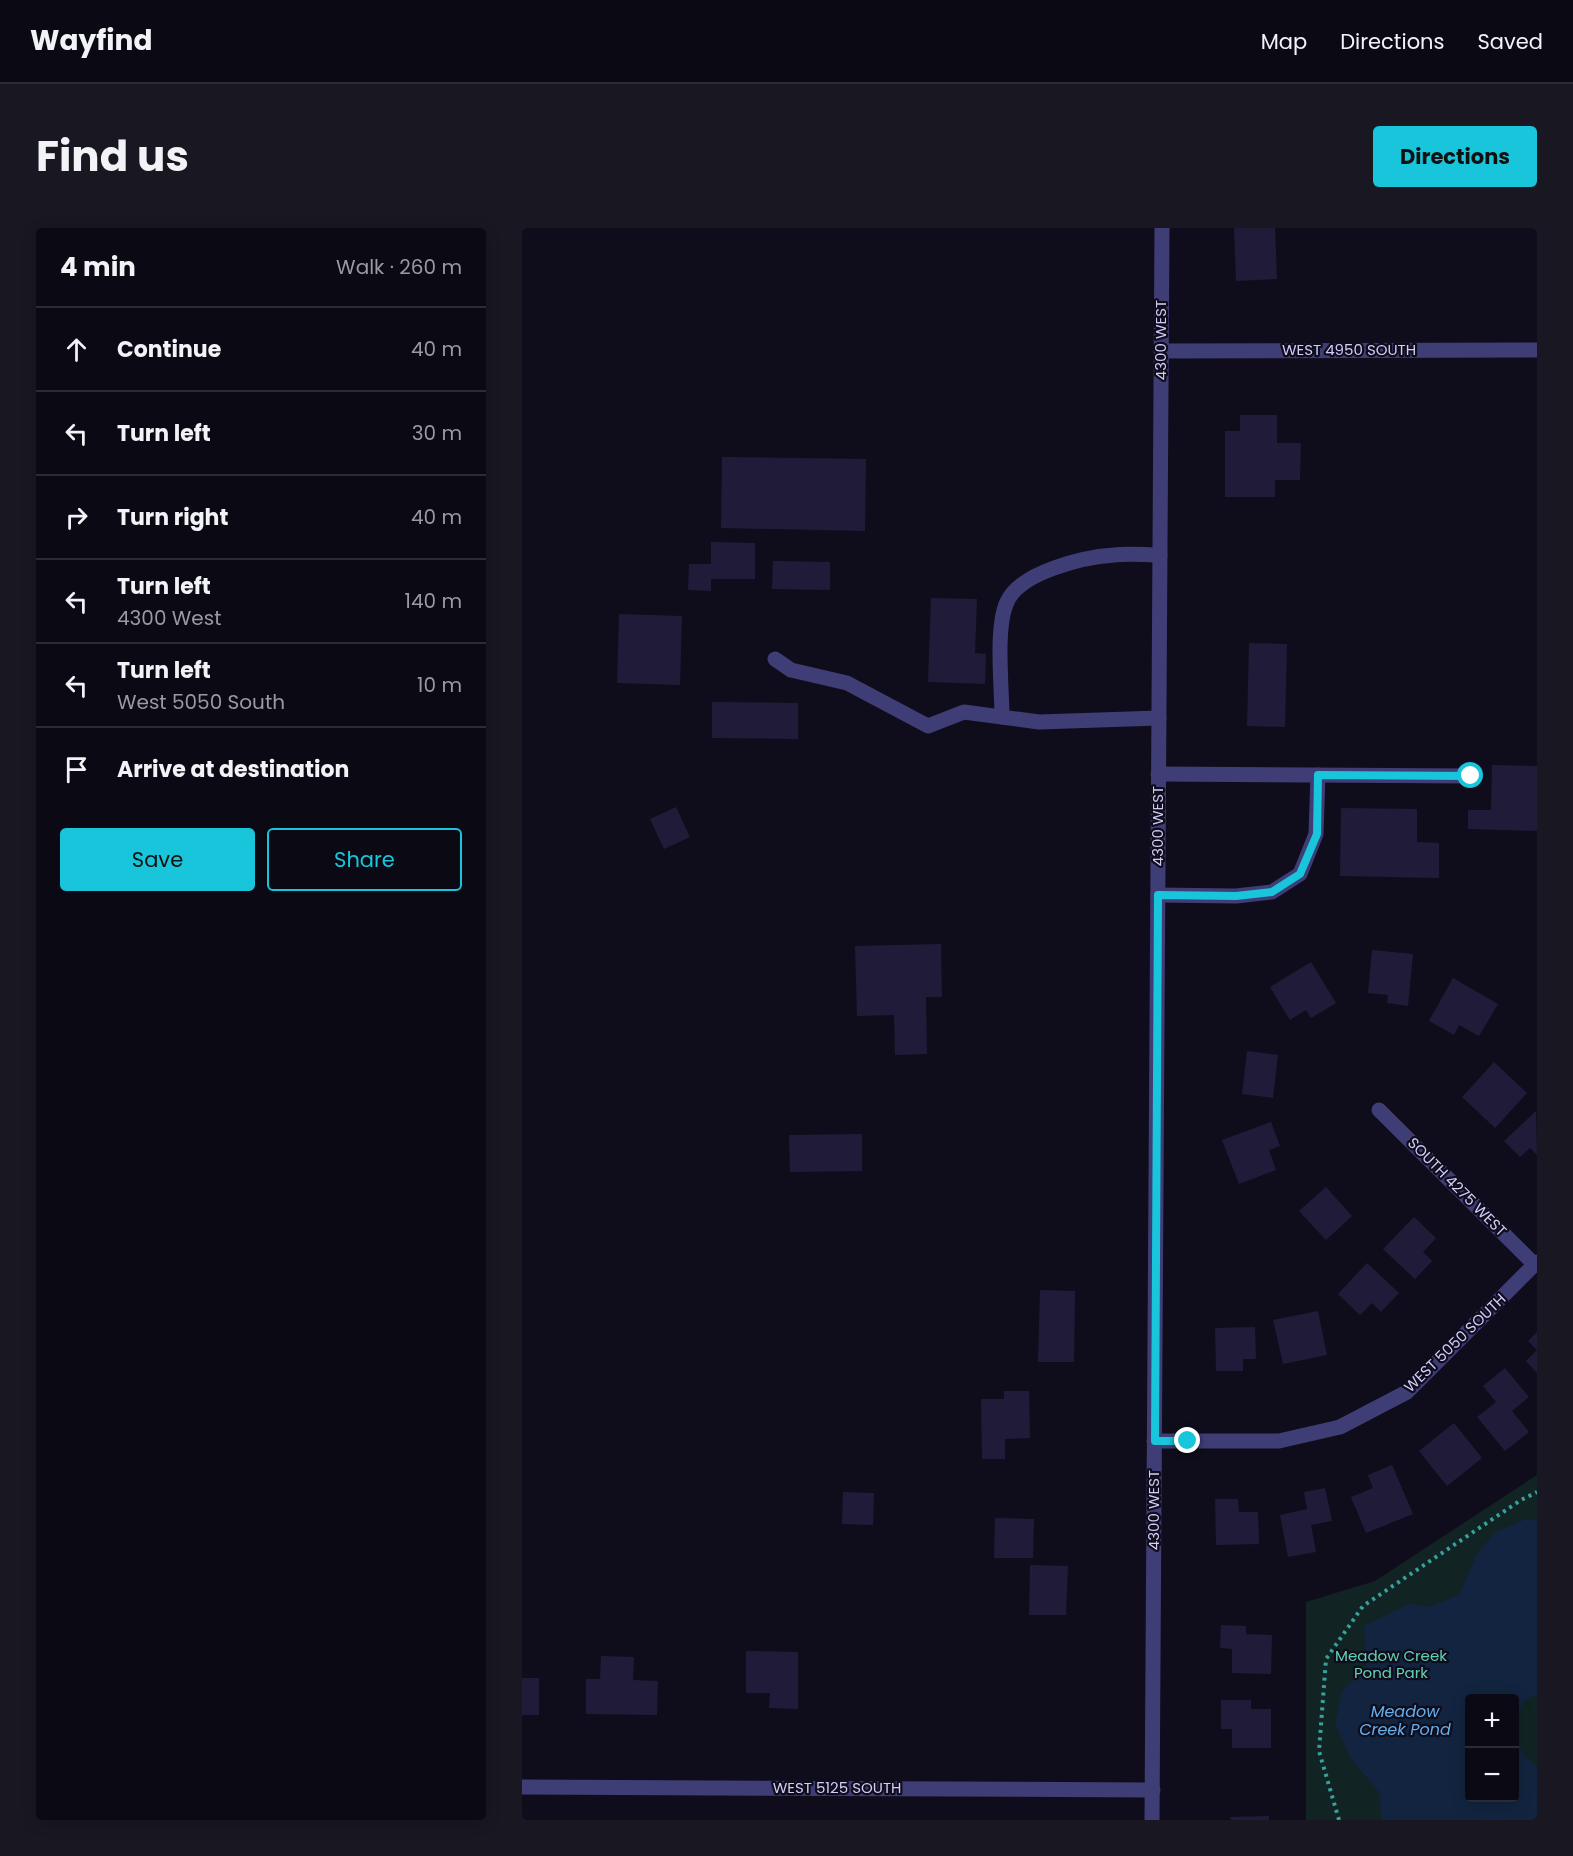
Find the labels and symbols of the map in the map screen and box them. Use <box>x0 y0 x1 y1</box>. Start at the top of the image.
street label: 4300 WEST <box>1150 300 1171 380</box>
street label: WEST 4950 SOUTH <box>1282 339 1416 360</box>
route start <box>1457 762 1483 788</box>
street label: 4300 WEST <box>1147 786 1168 866</box>
street label: SOUTH 4275 WEST <box>1403 1132 1512 1241</box>
street label: WEST 5050 SOUTH <box>1399 1288 1510 1397</box>
route end <box>1174 1427 1200 1453</box>
street label: 4300 WEST <box>1143 1470 1164 1550</box>
park label: Meadow Creek Pond Park <box>1335 1645 1447 1683</box>
water label: Meadow Creek Pond <box>1359 1700 1451 1741</box>
street label: WEST 5125 SOUTH <box>773 1777 901 1798</box>

